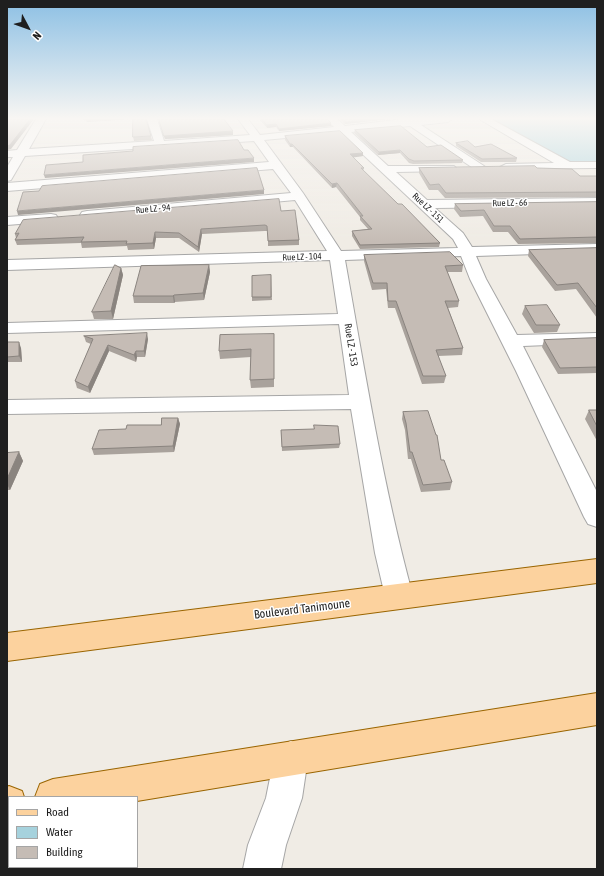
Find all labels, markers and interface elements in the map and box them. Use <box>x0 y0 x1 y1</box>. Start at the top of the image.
north arrow <box>8 8 48 48</box>
text: N <box>30 29 44 42</box>
street label: Rue LZ - 151 <box>410 191 446 225</box>
street label: Rue LZ - 66 <box>492 197 528 209</box>
street label: Rue LZ - 94 <box>135 202 171 216</box>
street label: Rue LZ - 104 <box>282 251 322 263</box>
street label: Rue LZ - 153 <box>342 323 360 367</box>
street label: Boulevard Tanimoune <box>253 596 351 622</box>
legend <box>8 796 138 868</box>
text: Road <box>46 805 69 819</box>
text: Water <box>46 825 72 839</box>
text: Building <box>46 845 83 859</box>

